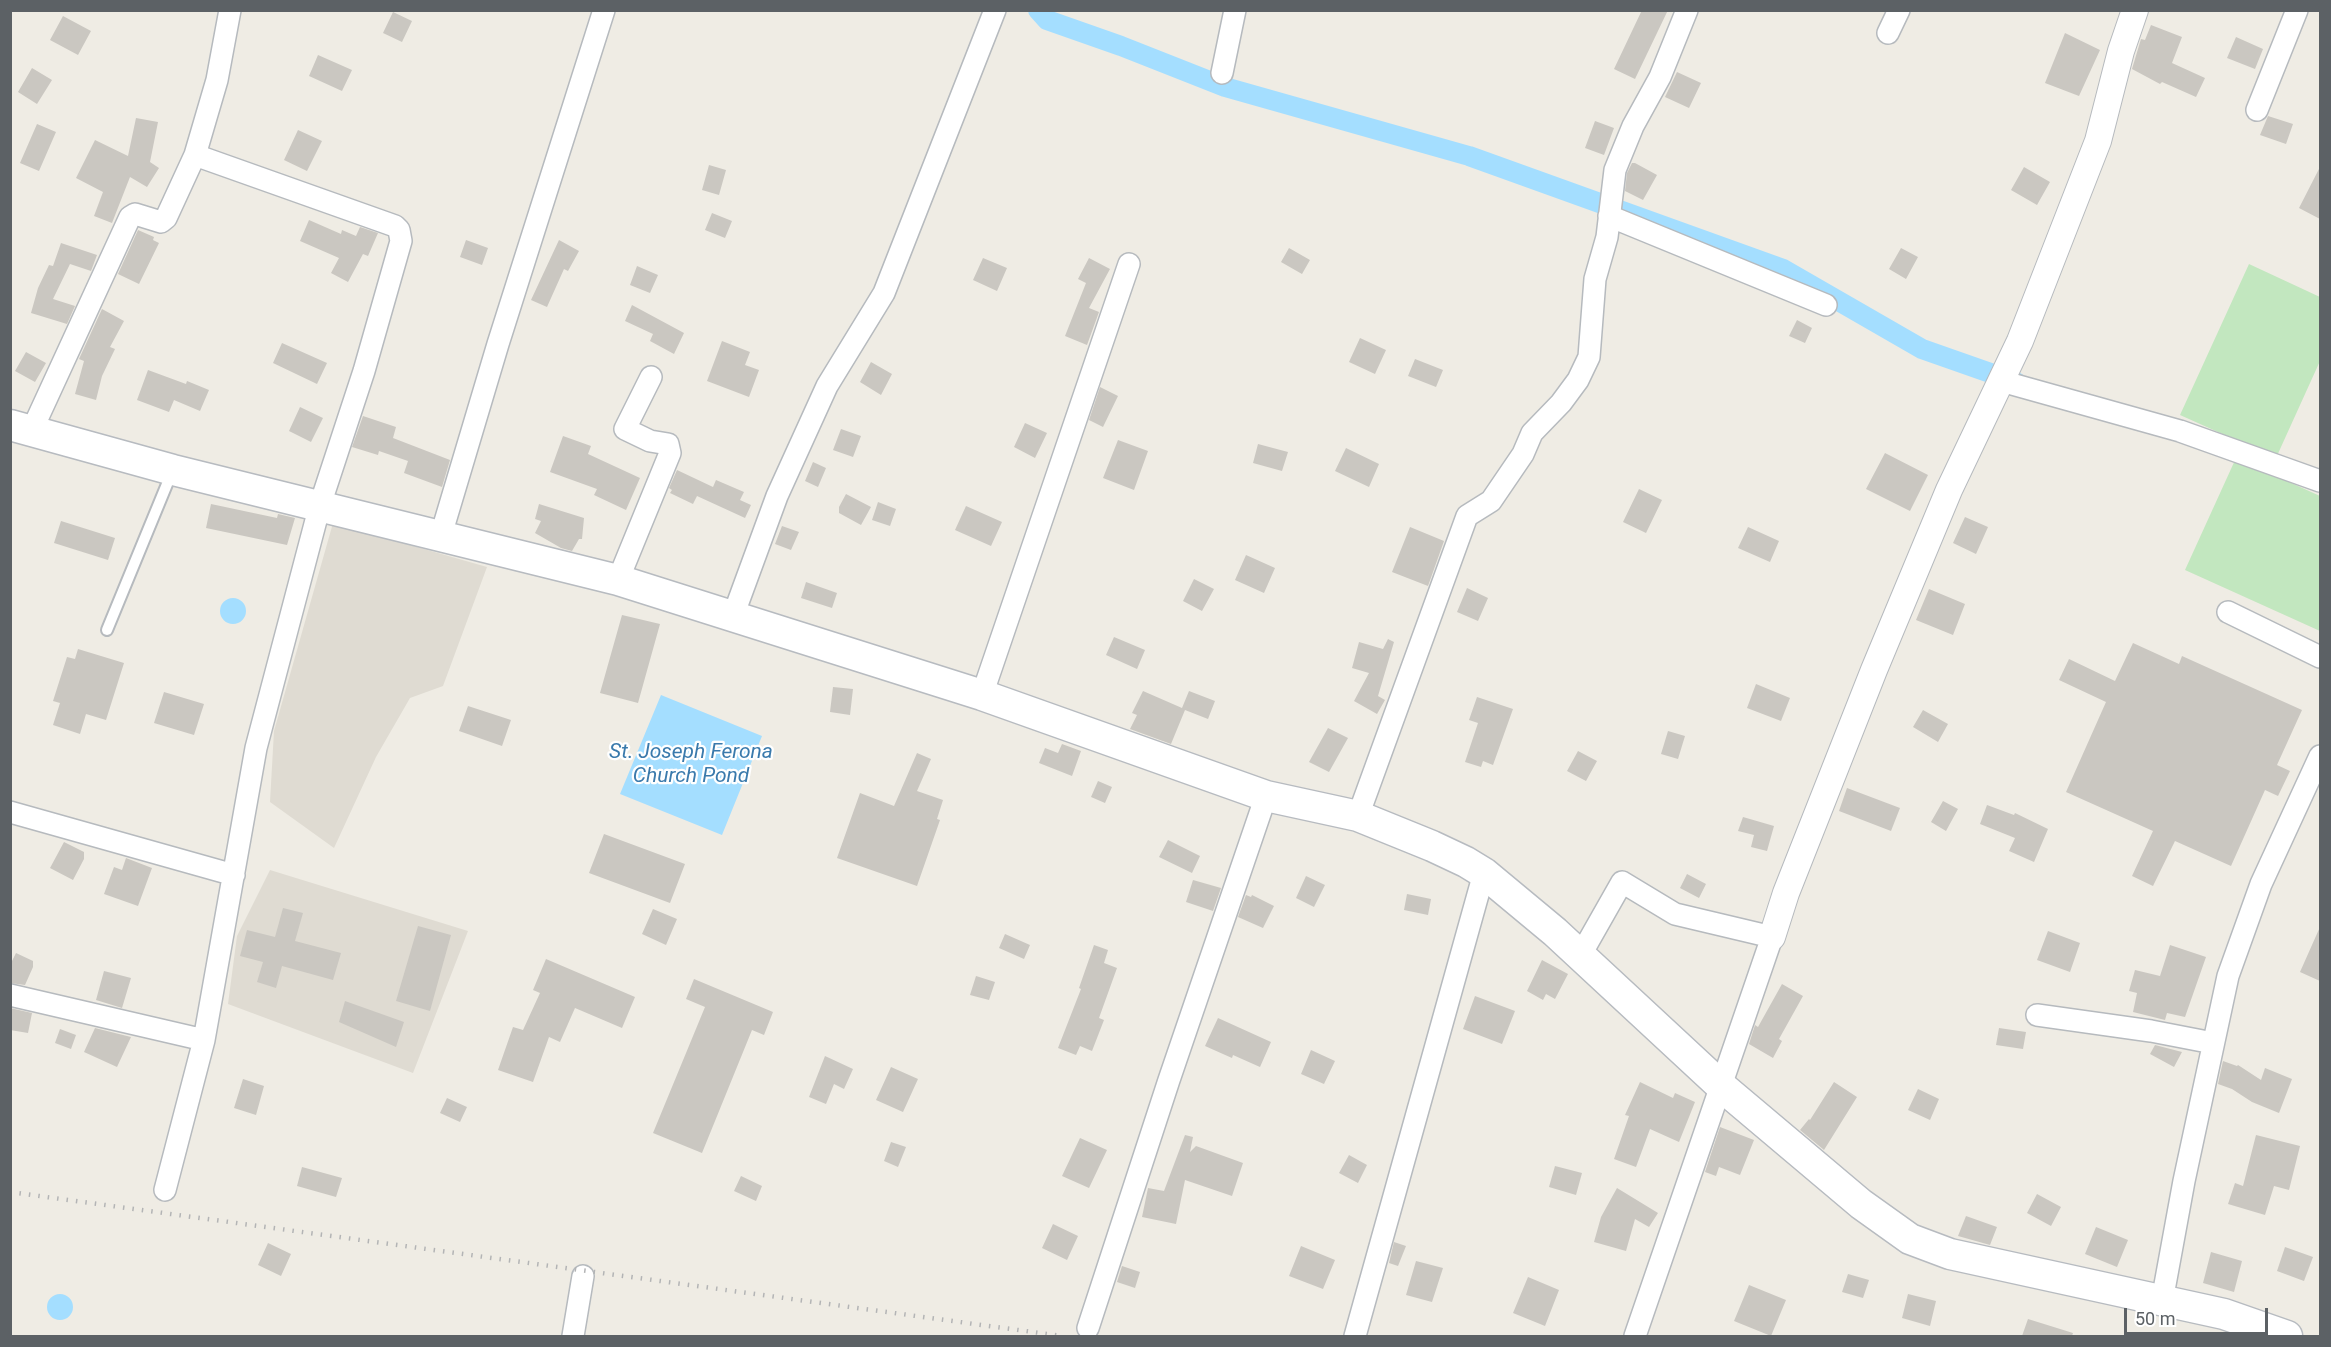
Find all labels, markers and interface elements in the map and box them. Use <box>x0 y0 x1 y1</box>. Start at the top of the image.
water label: St. Joseph Ferona Church Pond <box>609 740 773 790</box>
scale bar <box>2127 1296 2271 1334</box>
text: 50 m <box>2135 1308 2175 1329</box>

